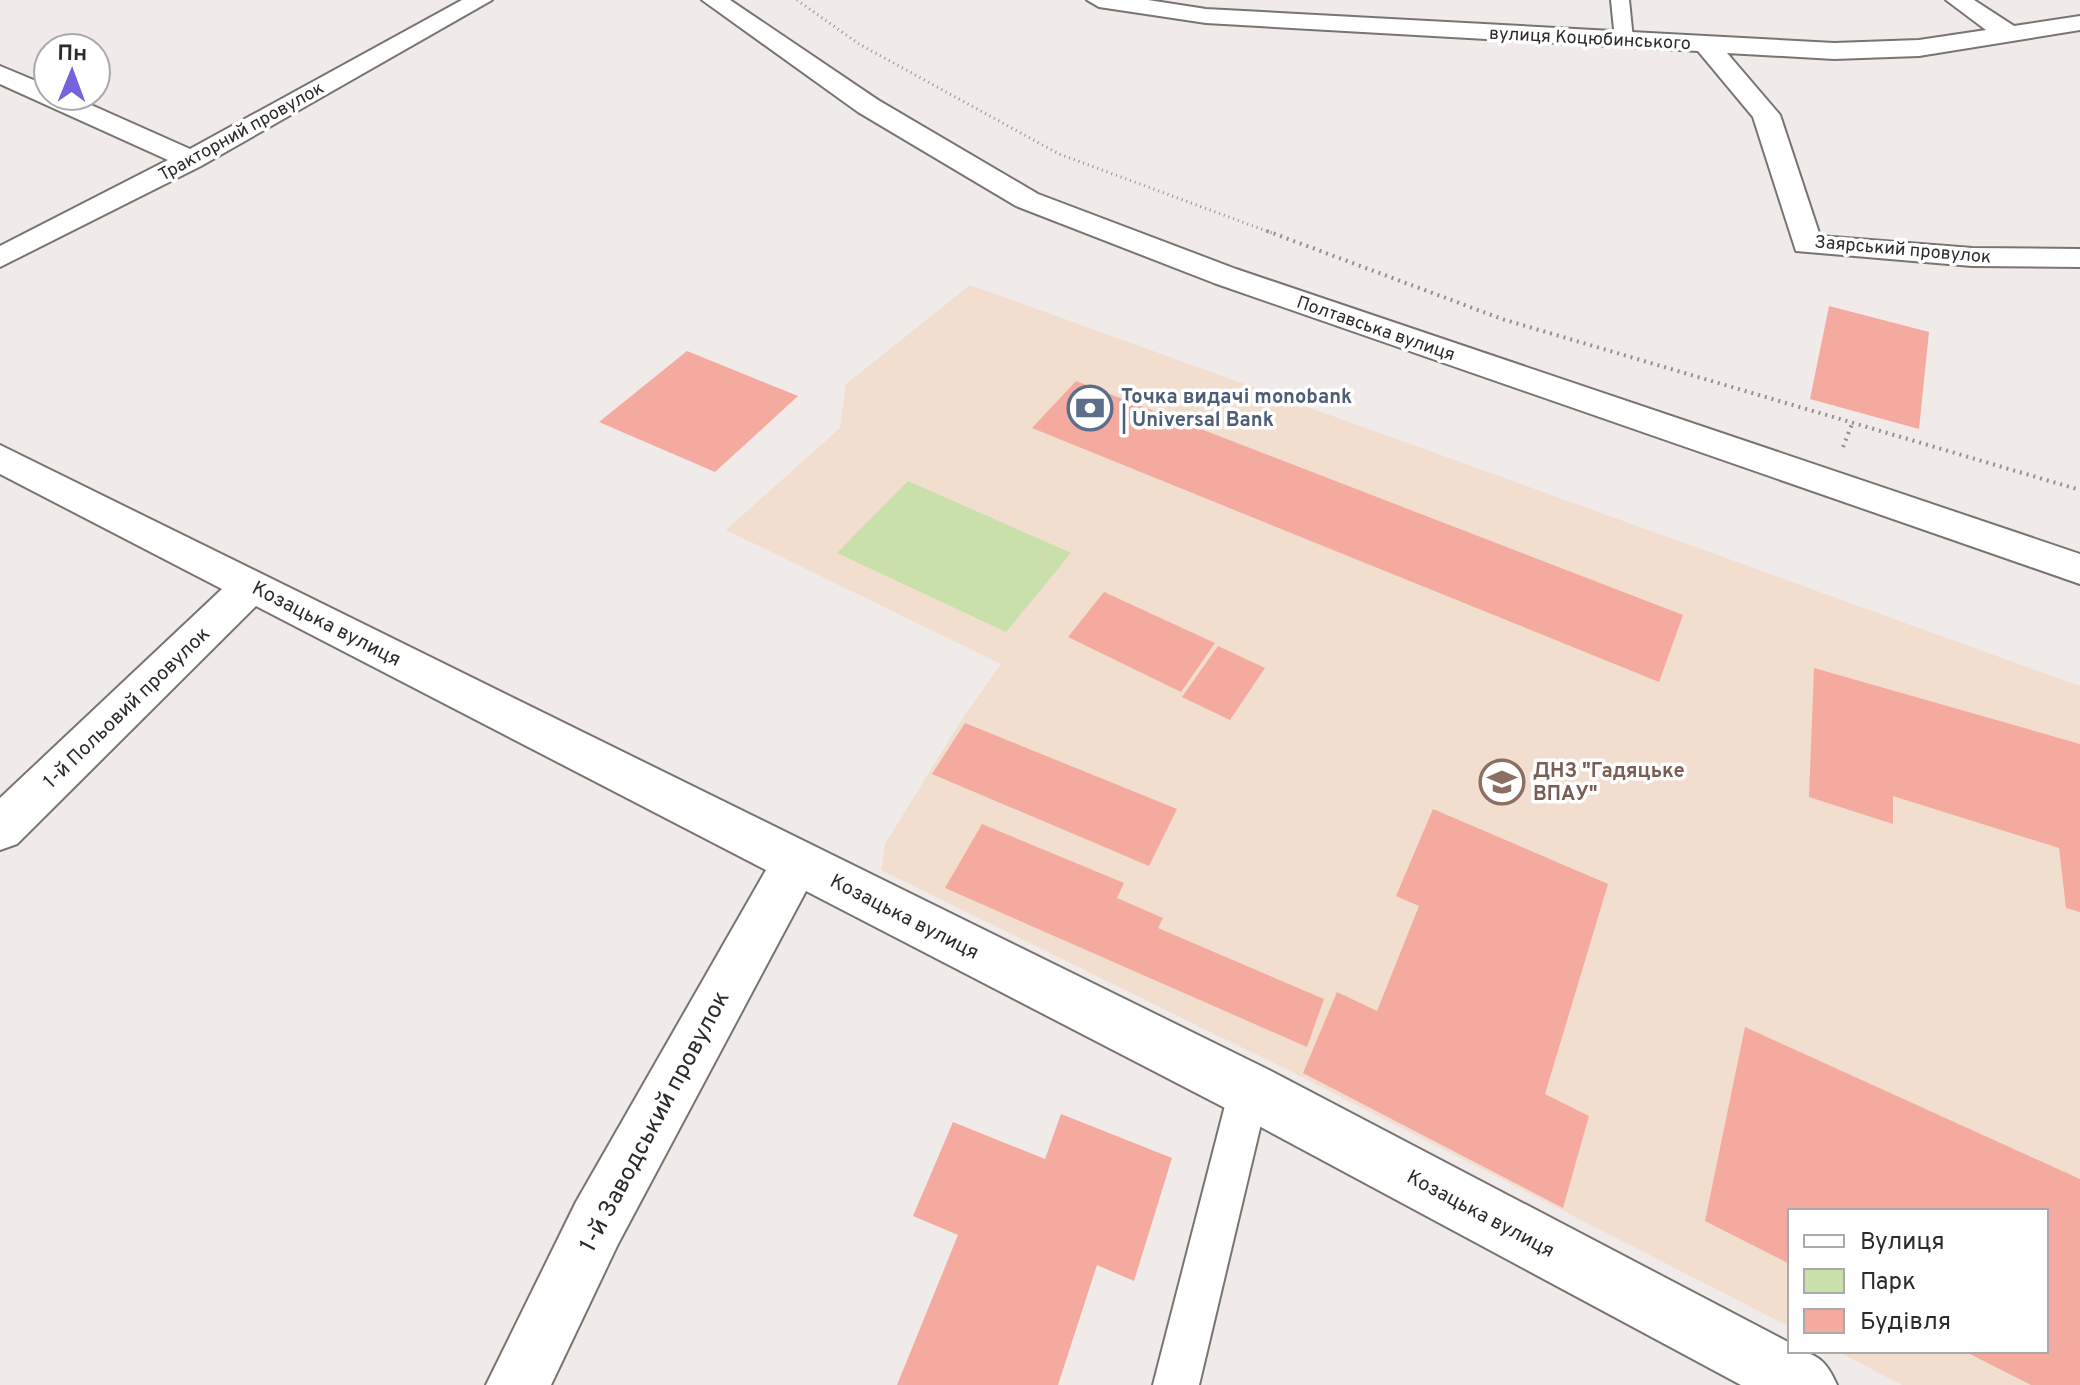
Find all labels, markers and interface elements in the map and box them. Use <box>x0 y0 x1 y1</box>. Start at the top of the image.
street label: вулиця Коцюбинського <box>1488 23 1691 56</box>
north arrow <box>32 32 112 112</box>
text: Пн <box>57 41 87 68</box>
street label: Тракторний провулок <box>155 77 328 187</box>
street label: Заярський провулок <box>1814 231 1992 270</box>
street label: Полтавська вулиця <box>1293 292 1458 367</box>
bank icon: Точка видачі monobank | Universal Bank <box>1066 384 1114 432</box>
place label: Точка видачі monobank | Universal Bank <box>1121 385 1352 434</box>
street label: Козацька вулиця <box>247 576 405 674</box>
street label: 1-й Польовий провулок <box>38 622 216 795</box>
school or university icon: ДНЗ "Гадяцьке ВПАУ" <box>1478 758 1526 806</box>
place label: ДНЗ "Гадяцьке ВПАУ" <box>1533 759 1685 808</box>
street label: Козацька вулиця <box>825 869 983 967</box>
street label: 1-й Заводський провулок <box>574 986 737 1258</box>
street label: Козацька вулиця <box>1402 1165 1559 1265</box>
legend <box>1788 1209 2048 1353</box>
text: Вулиця <box>1860 1228 1944 1258</box>
text: Парк <box>1860 1268 1916 1298</box>
text: Будівля <box>1860 1308 1951 1338</box>

